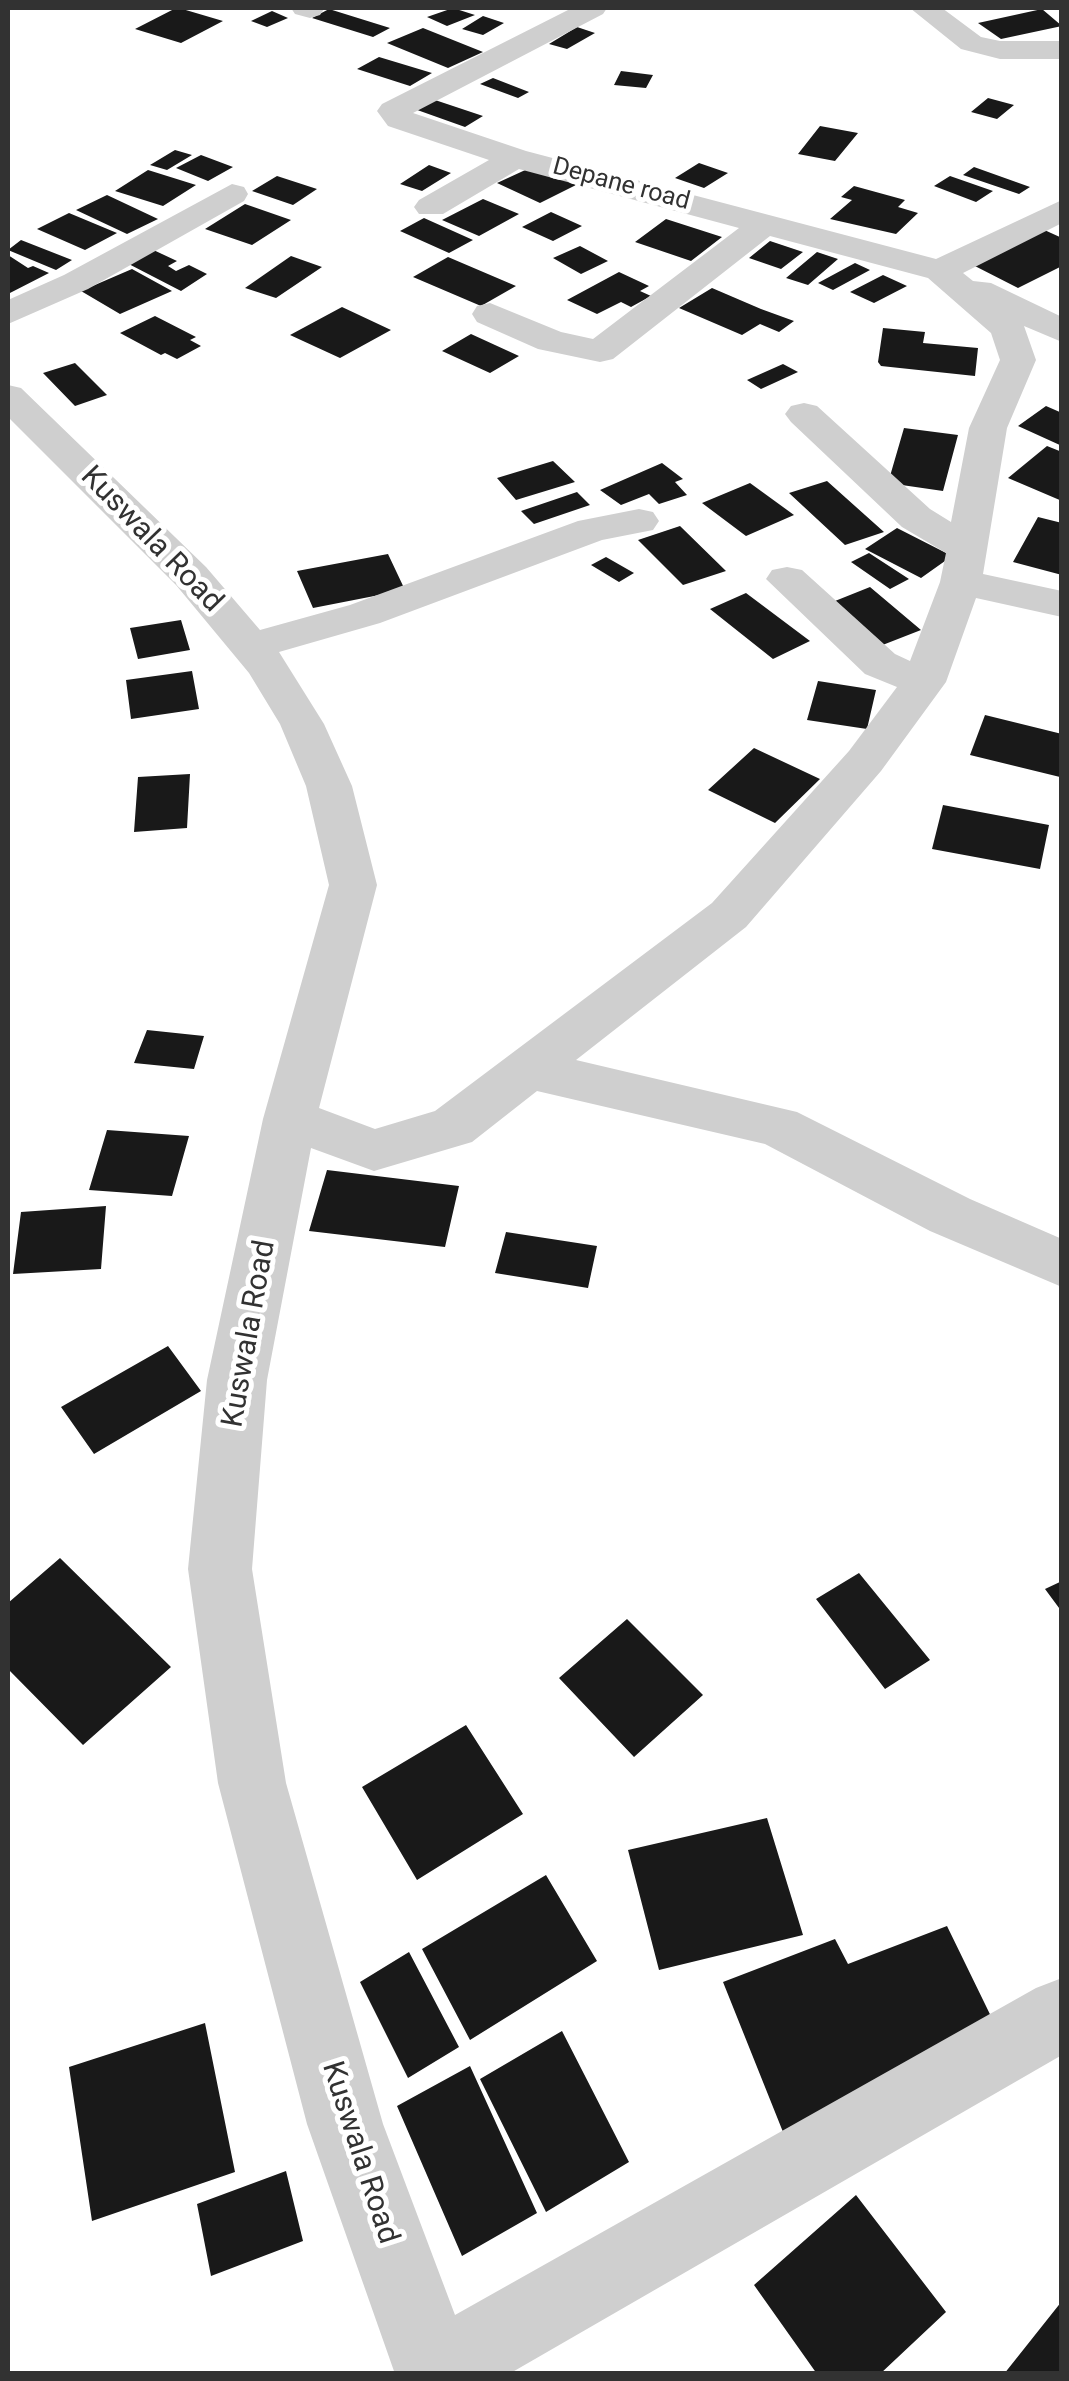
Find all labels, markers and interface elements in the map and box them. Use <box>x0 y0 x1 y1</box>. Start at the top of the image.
street label: Depane road <box>549 152 693 218</box>
street label: Kuswala Road <box>72 459 230 621</box>
street label: Kuswala Road <box>216 1238 284 1430</box>
street label: Kuswala Road <box>313 2057 405 2249</box>

